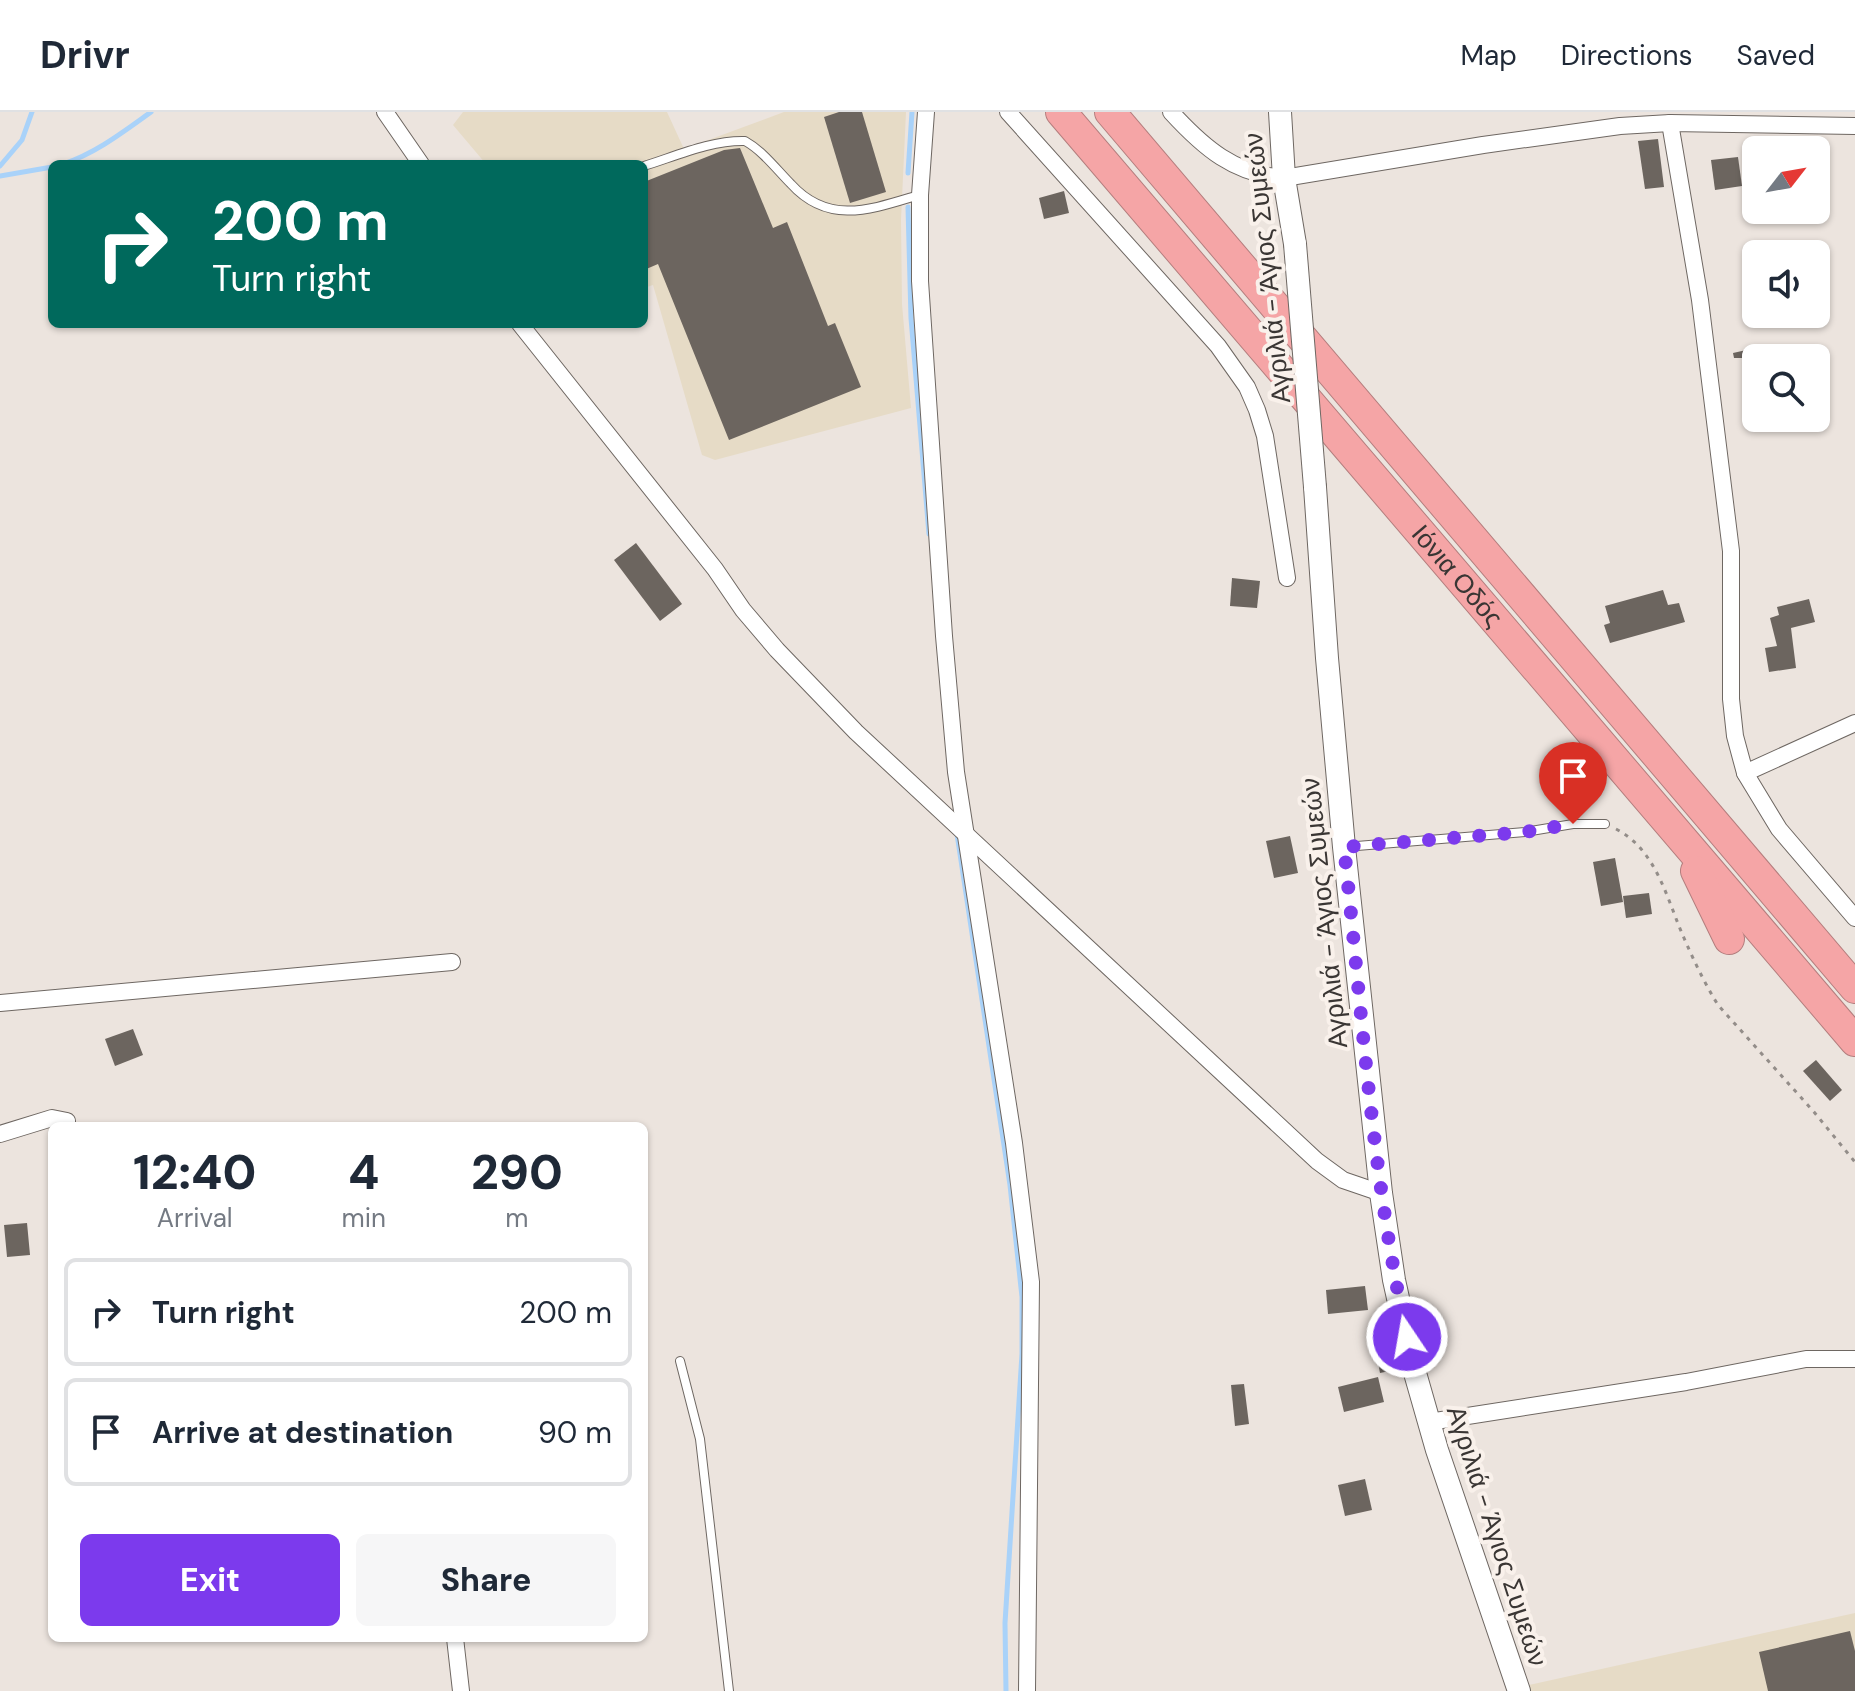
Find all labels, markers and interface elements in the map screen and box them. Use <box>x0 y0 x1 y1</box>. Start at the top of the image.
text: Drivr <box>40 30 130 80</box>
text: Map <box>1460 37 1517 74</box>
text: Directions <box>1561 37 1693 74</box>
text: Saved <box>1737 37 1815 74</box>
street label: Αγριλιά - Άγιος Συμεών <box>1236 131 1298 405</box>
north arrow <box>1742 136 1830 224</box>
map controls <box>1742 136 1830 432</box>
text: 200 m <box>212 184 389 257</box>
icon: right <box>80 192 184 296</box>
button: sound <box>1742 240 1830 328</box>
text: Turn right <box>212 255 371 302</box>
button: search <box>1742 344 1830 432</box>
street label: Ιόνια Οδός <box>1404 517 1511 634</box>
pin <box>1539 742 1607 824</box>
icon: arrive <box>1551 754 1595 798</box>
street label: Αγριλιά - Άγιος Συμεών <box>1293 776 1355 1050</box>
text: 12:40 <box>133 1141 256 1204</box>
text: 4 <box>348 1141 379 1204</box>
text: 290 <box>471 1141 563 1204</box>
text: Arrival <box>157 1201 233 1235</box>
text: min <box>341 1201 386 1235</box>
text: m <box>505 1201 529 1235</box>
icon: right <box>84 1290 128 1334</box>
text: Turn right <box>152 1293 295 1332</box>
text: 200 m <box>519 1293 612 1332</box>
position arrow <box>1365 1295 1449 1379</box>
street label: Αγριλιά - Άγιος Συμεών <box>1439 1401 1555 1671</box>
icon: arrive <box>84 1410 128 1454</box>
text: Arrive at destination <box>152 1413 453 1452</box>
text: 90 m <box>538 1413 612 1452</box>
button: Exit <box>80 1534 340 1626</box>
button: Share <box>356 1534 616 1626</box>

